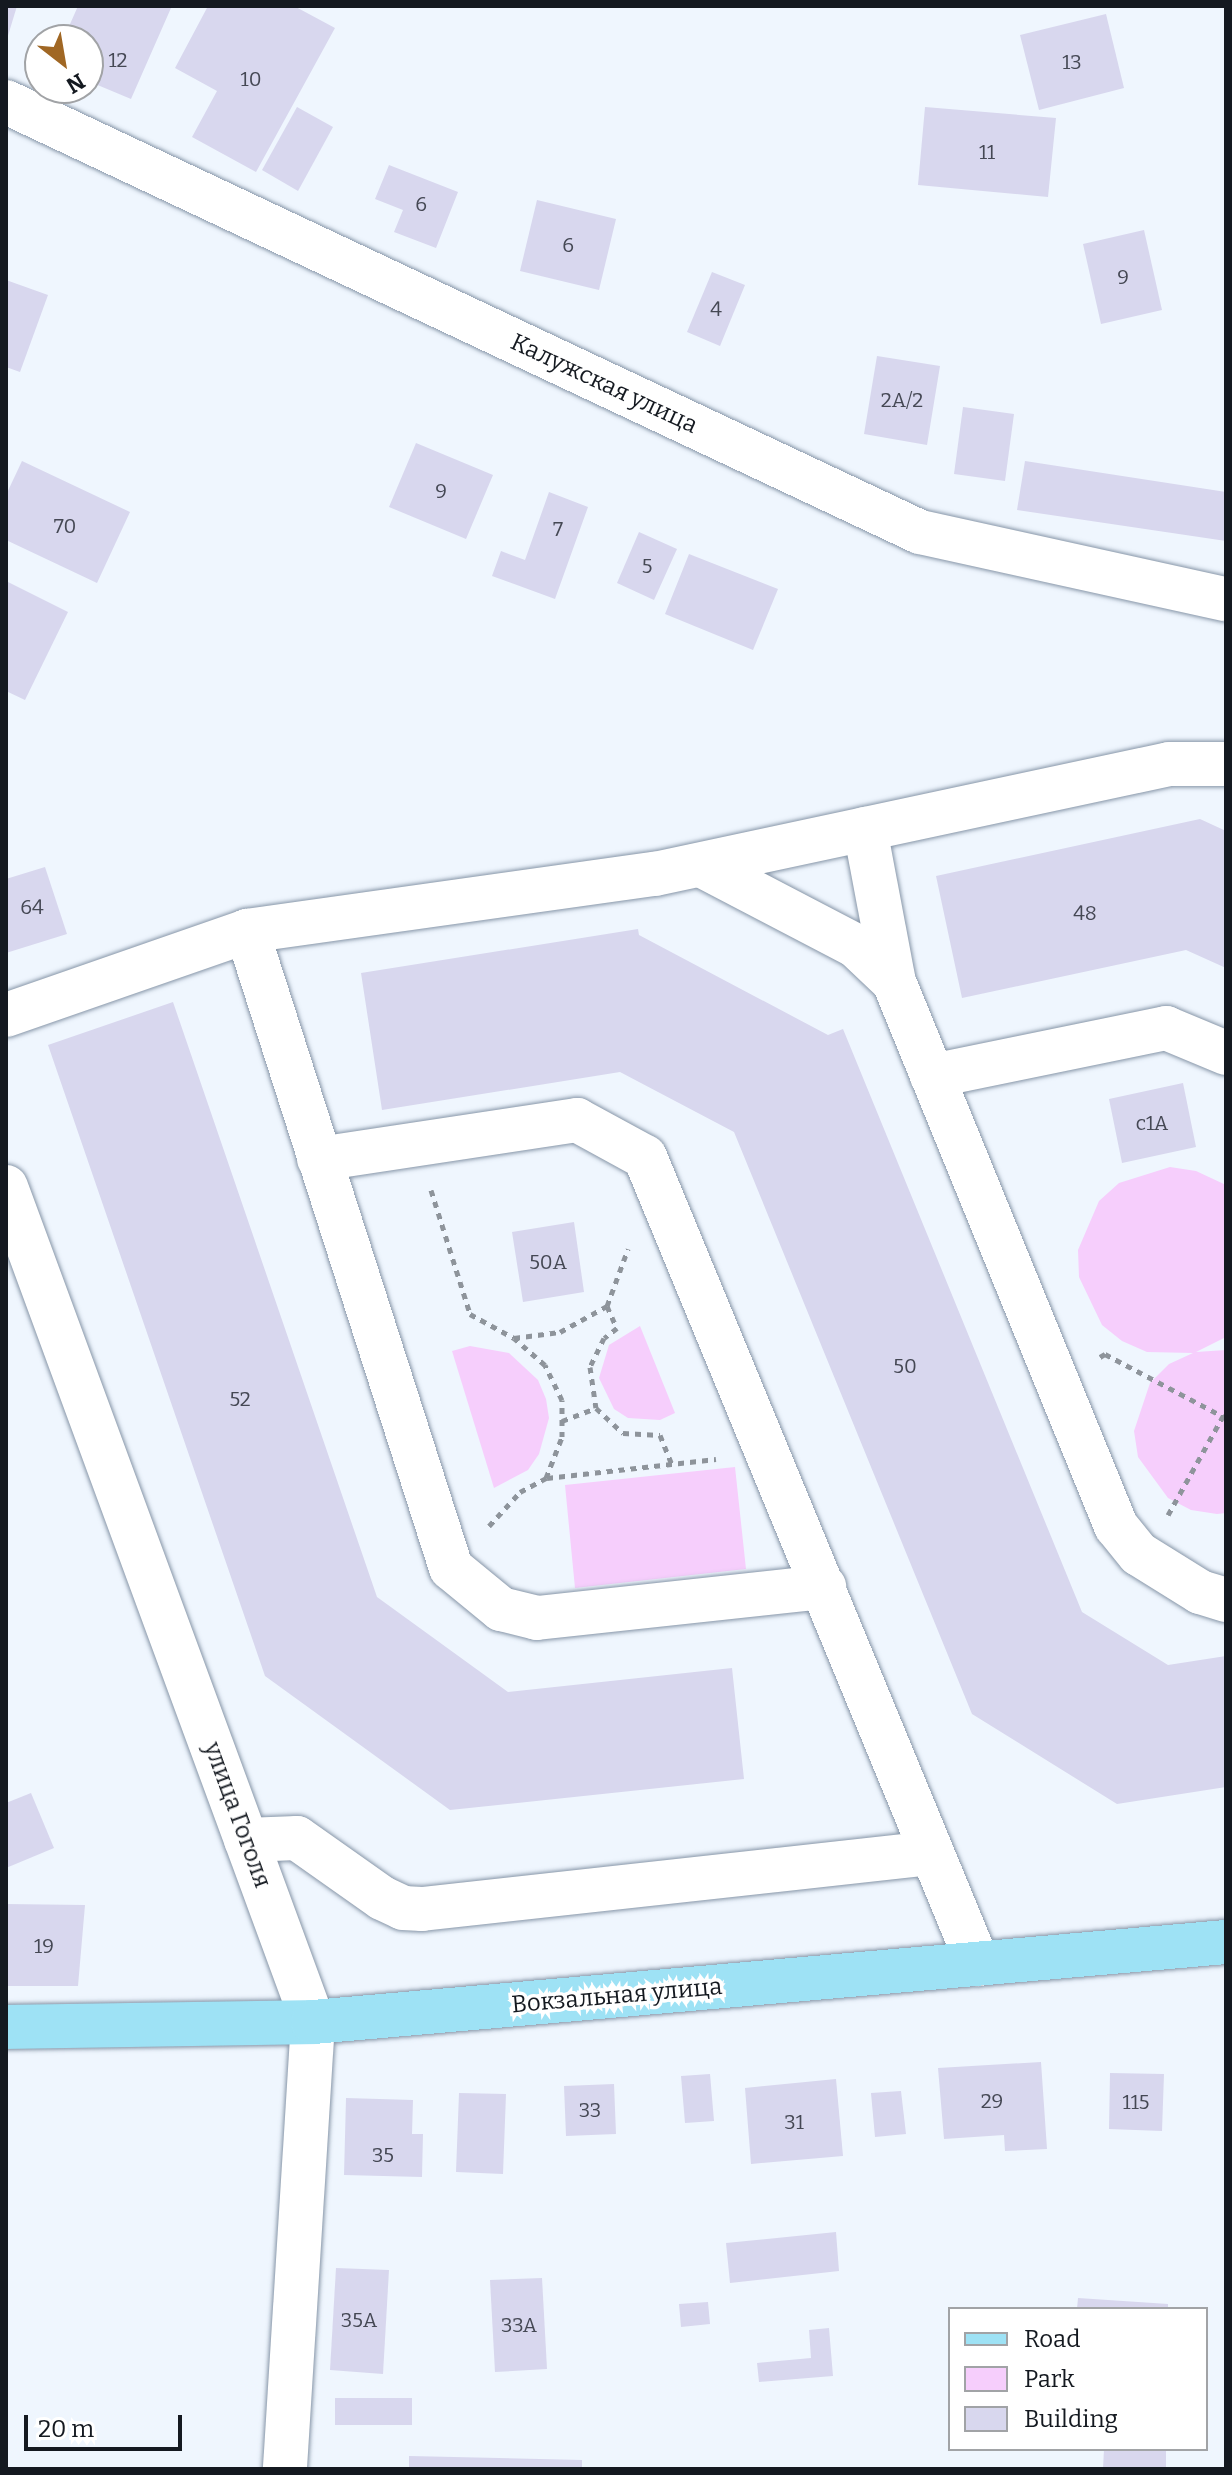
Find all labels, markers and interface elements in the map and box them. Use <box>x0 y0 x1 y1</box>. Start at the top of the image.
north arrow <box>24 24 104 104</box>
house number: 12 <box>109 48 127 72</box>
house number: 13 <box>1062 50 1082 74</box>
text: N <box>61 67 90 99</box>
house number: 10 <box>241 67 261 91</box>
house number: 11 <box>979 140 995 164</box>
house number: 6 <box>415 192 427 216</box>
house number: 6 <box>562 233 574 257</box>
house number: 9 <box>1117 265 1129 289</box>
house number: 4 <box>710 297 722 321</box>
street label: Калужская улица <box>506 328 702 440</box>
house number: 2А/2 <box>881 388 923 412</box>
house number: 9 <box>435 479 447 503</box>
house number: 70 <box>54 514 76 538</box>
house number: 7 <box>553 517 563 541</box>
house number: 5 <box>642 554 652 578</box>
house number: 64 <box>20 895 44 919</box>
house number: 48 <box>1073 901 1097 925</box>
house number: с1А <box>1136 1111 1168 1135</box>
house number: 50А <box>529 1250 567 1274</box>
house number: 50 <box>893 1354 917 1378</box>
house number: 52 <box>229 1387 251 1411</box>
street label: улица Гоголя <box>197 1738 277 1892</box>
house number: 19 <box>34 1934 54 1958</box>
street label: Вокзальная улица <box>510 1972 724 2020</box>
house number: 29 <box>981 2089 1003 2113</box>
house number: 115 <box>1123 2090 1149 2114</box>
house number: 33 <box>579 2098 601 2122</box>
house number: 31 <box>784 2110 804 2134</box>
house number: 35 <box>372 2143 394 2167</box>
legend <box>948 2307 1208 2451</box>
house number: 35А <box>341 2308 377 2332</box>
house number: 33А <box>501 2313 537 2337</box>
text: Road <box>1024 2325 1080 2353</box>
text: Park <box>1024 2365 1075 2393</box>
scale bar <box>28 2399 186 2449</box>
text: Building <box>1024 2405 1118 2433</box>
text: 20 m <box>38 2415 94 2443</box>

